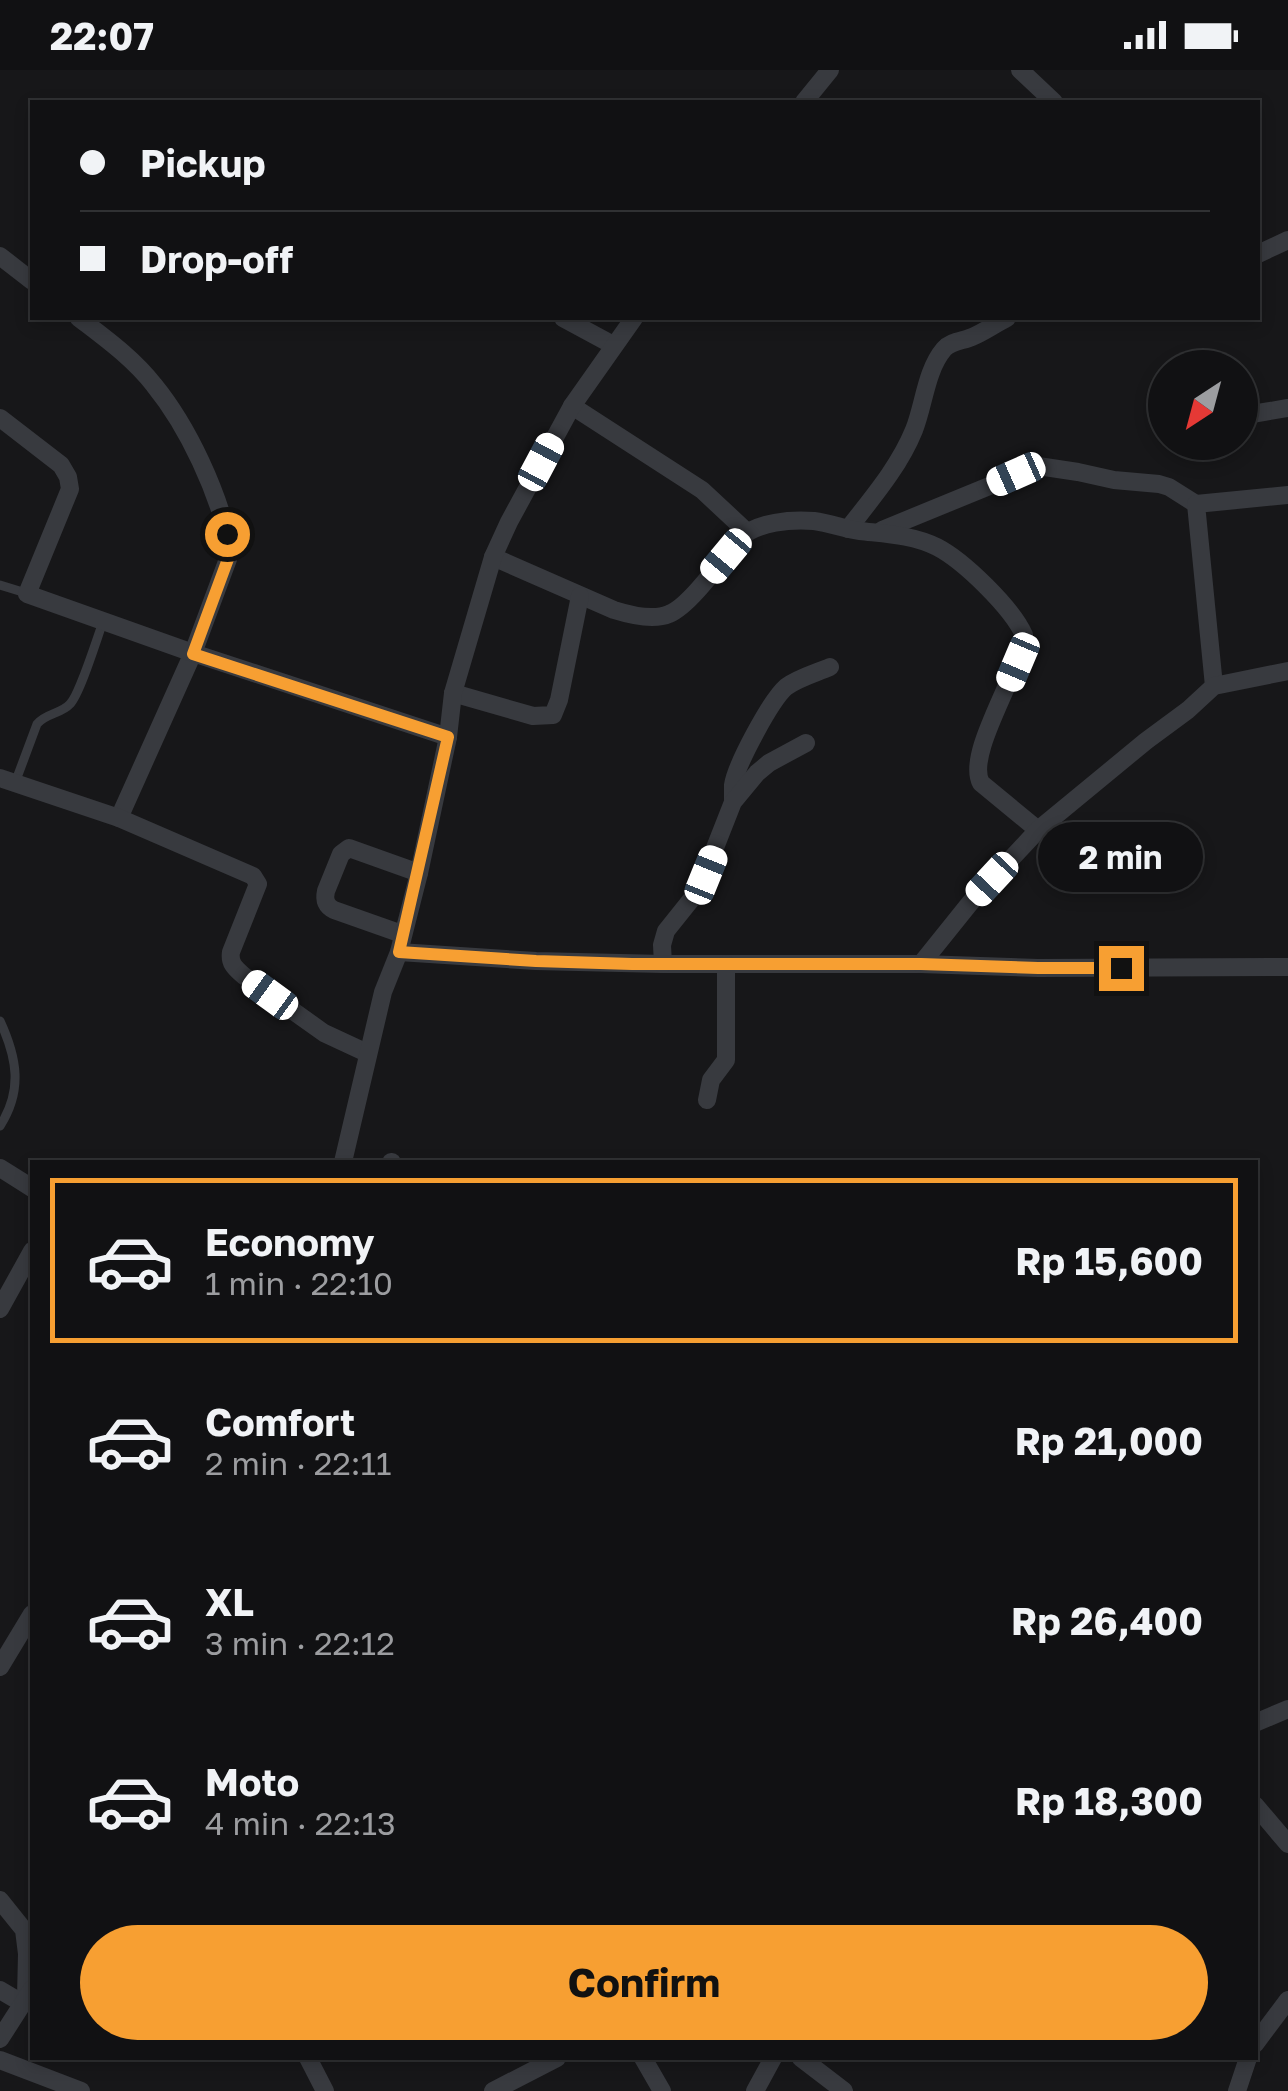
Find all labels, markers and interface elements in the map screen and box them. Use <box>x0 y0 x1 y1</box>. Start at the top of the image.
text: 22:07 <box>50 13 154 58</box>
text: Pickup <box>140 140 266 185</box>
text: Drop-off <box>140 236 293 281</box>
north arrow <box>1148 350 1258 460</box>
map controls <box>1148 350 1258 460</box>
car <box>514 428 568 496</box>
car <box>982 448 1050 500</box>
route start <box>205 512 250 557</box>
car <box>695 523 757 589</box>
car <box>992 629 1044 695</box>
callout: 2 min <box>1038 823 1204 893</box>
text: 2 min <box>1079 838 1162 876</box>
car <box>681 842 731 908</box>
car <box>961 847 1023 911</box>
route end <box>1099 946 1144 991</box>
car <box>237 965 303 1025</box>
icon: car <box>85 1216 175 1306</box>
text: Economy <box>205 1219 374 1264</box>
text: Rp 15,600 <box>1015 1238 1203 1283</box>
text: 1 min · 22:10 <box>205 1264 393 1302</box>
icon: car <box>85 1396 175 1486</box>
text: Comfort <box>205 1399 355 1444</box>
text: Rp 21,000 <box>1015 1418 1203 1463</box>
text: 2 min · 22:11 <box>205 1444 392 1482</box>
icon: car <box>85 1576 175 1666</box>
text: XL <box>205 1579 254 1624</box>
text: Rp 26,400 <box>1011 1598 1203 1643</box>
text: 3 min · 22:12 <box>205 1624 395 1662</box>
icon: car <box>85 1756 175 1846</box>
text: Moto <box>205 1759 299 1804</box>
text: Rp 18,300 <box>1015 1778 1203 1823</box>
text: 4 min · 22:13 <box>205 1804 396 1842</box>
button: Confirm <box>80 1925 1208 2040</box>

